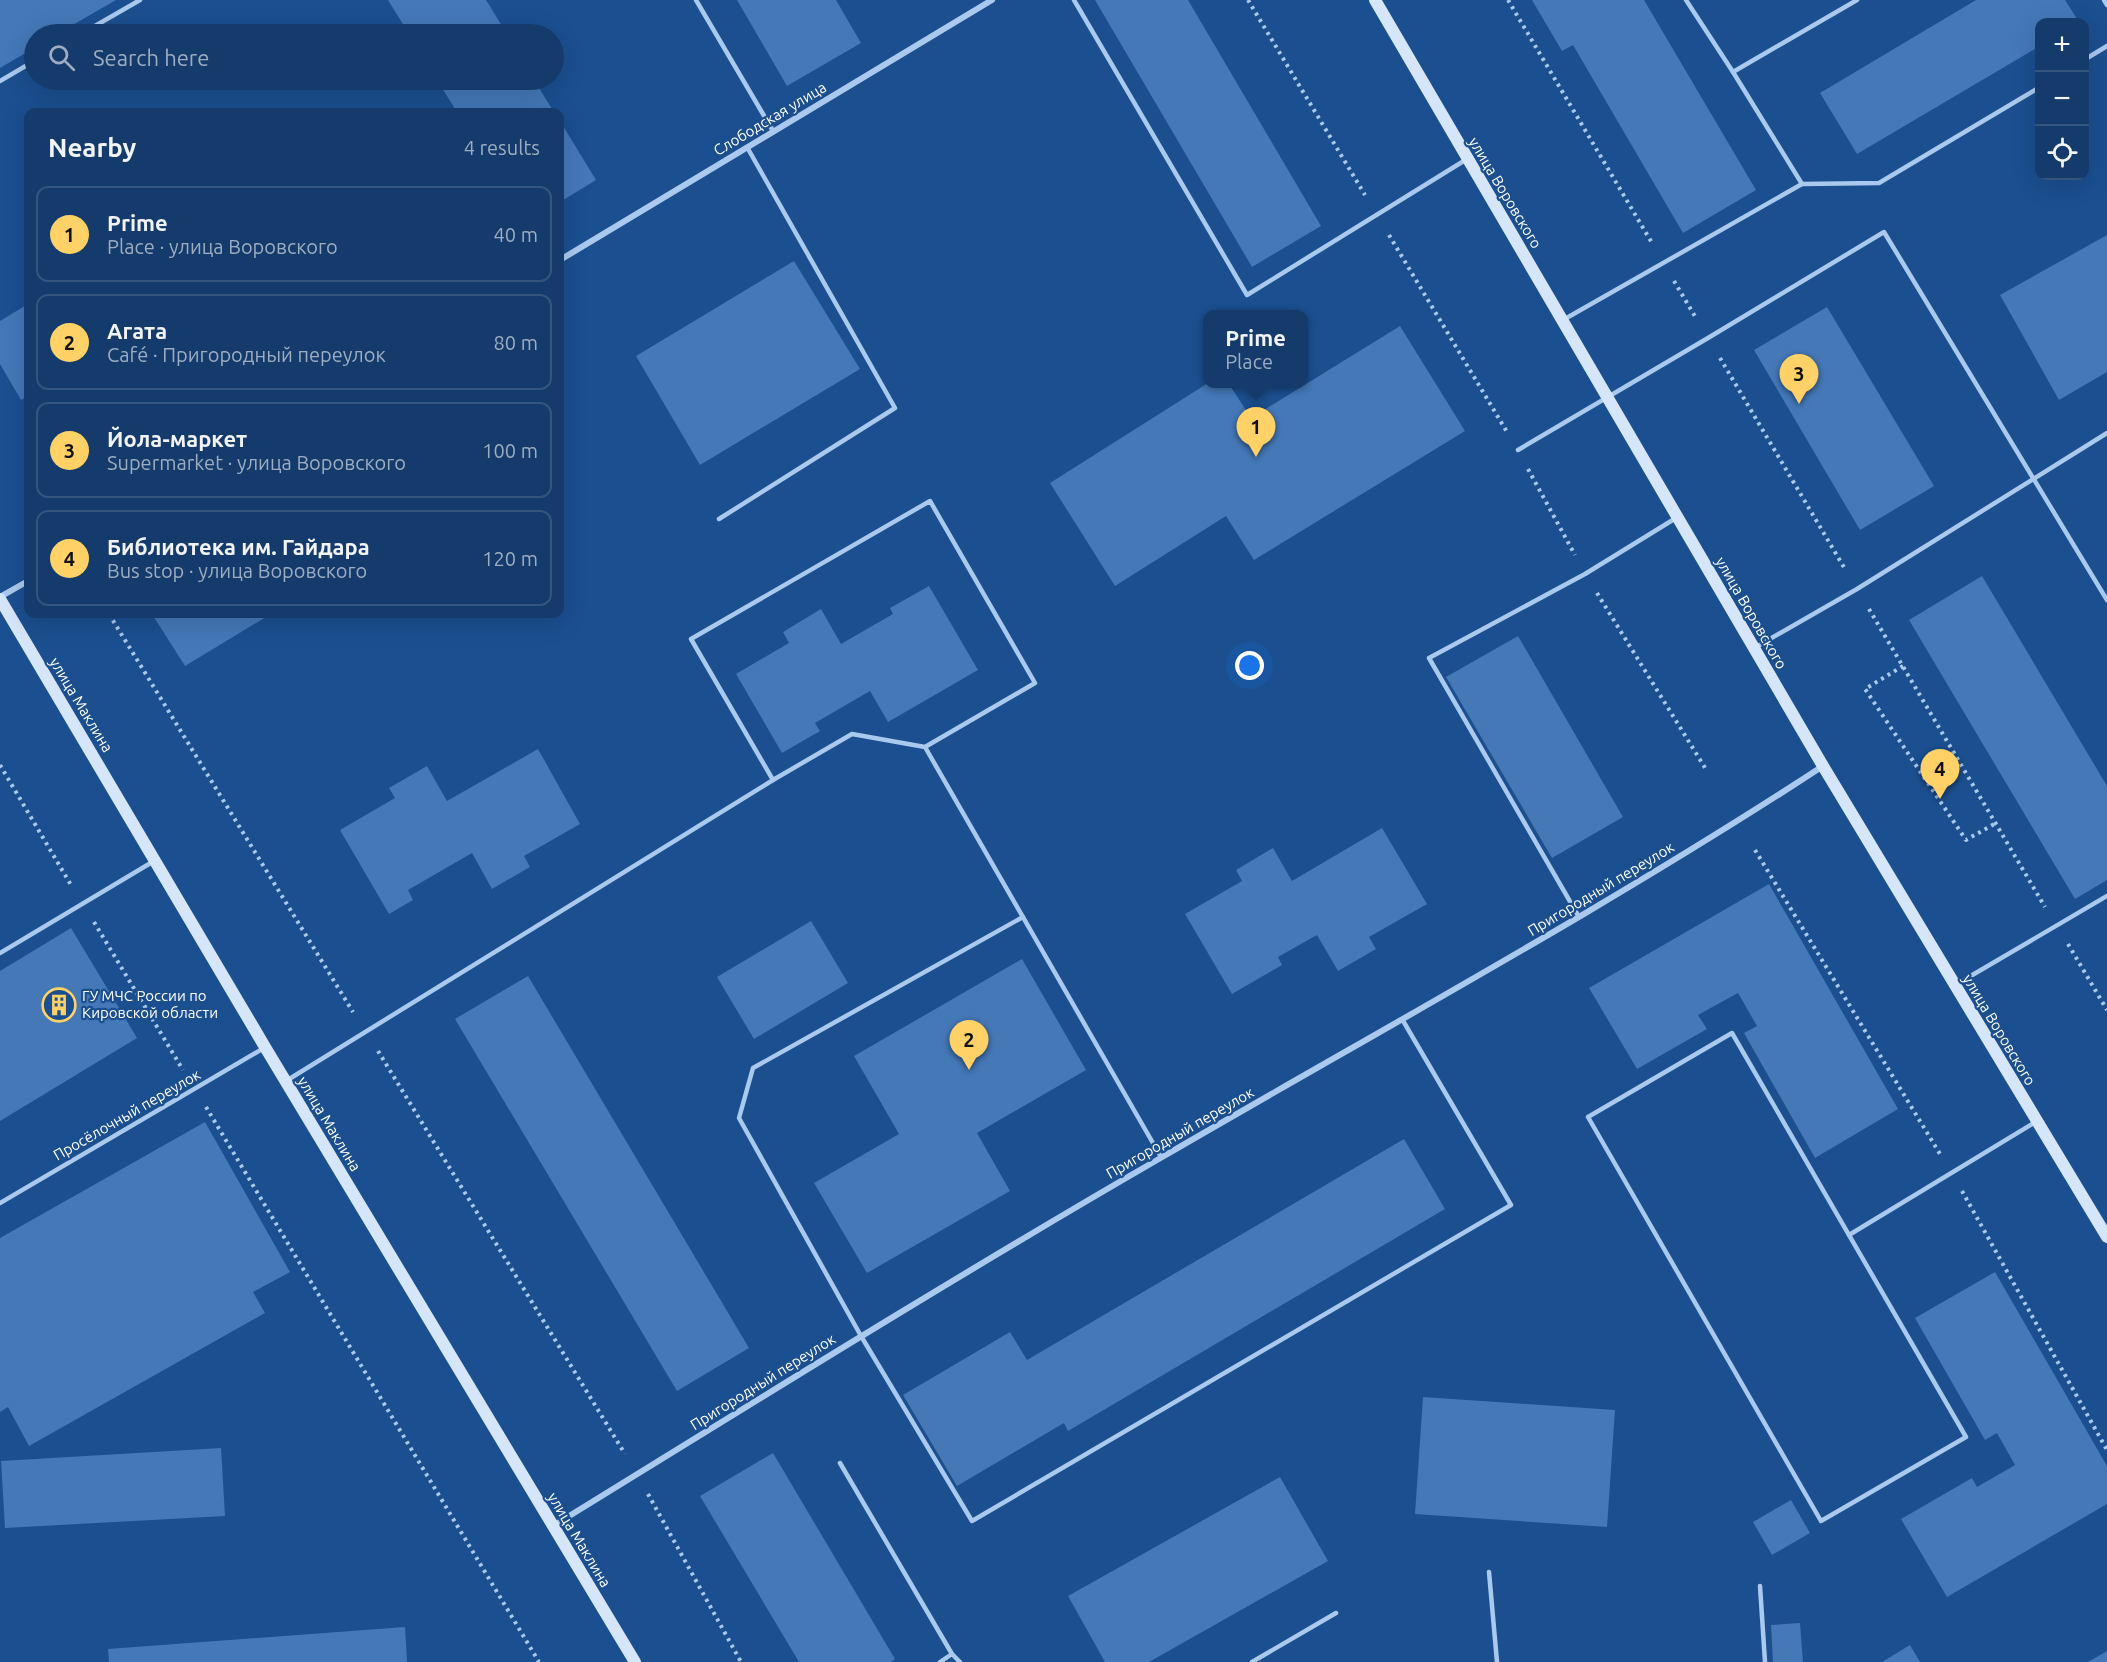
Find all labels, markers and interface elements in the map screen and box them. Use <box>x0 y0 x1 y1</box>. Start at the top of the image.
map controls <box>2035 18 2089 180</box>
button: + <box>2035 18 2089 72</box>
search box <box>24 24 564 90</box>
icon: search <box>45 41 78 74</box>
text: Search here <box>93 45 209 70</box>
button: − <box>2035 72 2089 126</box>
street label: Слободская улица <box>710 78 829 159</box>
button: locate <box>2035 126 2089 180</box>
text: Nearby <box>48 133 136 162</box>
street label: улица Воровского <box>1466 134 1545 251</box>
text: 4 results <box>464 136 540 159</box>
text: Prime <box>107 210 168 235</box>
text: 1 <box>64 223 75 246</box>
text: 40 m <box>494 223 538 246</box>
text: Place · улица Воровского <box>107 235 338 258</box>
popup <box>1203 310 1308 388</box>
text: Агата <box>107 318 167 343</box>
text: Prime <box>1225 325 1286 350</box>
text: 2 <box>64 331 75 354</box>
text: 80 m <box>494 331 538 354</box>
text: Café · Пригородный переулок <box>107 343 386 366</box>
text: Place <box>1225 350 1273 373</box>
pin: 3 <box>1780 354 1818 404</box>
pin: 1 <box>1236 408 1276 457</box>
text: Йола-маркет <box>107 426 247 451</box>
text: 3 <box>64 439 75 462</box>
text: 100 m <box>482 439 538 462</box>
text: Supermarket · улица Воровского <box>107 451 406 474</box>
text: Библиотека им. Гайдара <box>107 534 370 559</box>
text: 4 <box>64 547 75 570</box>
text: 120 m <box>482 547 538 570</box>
street label: улица Воровского <box>1712 554 1790 672</box>
text: Bus stop · улица Воровского <box>107 559 367 582</box>
your location <box>1235 651 1264 680</box>
street label: улица Маклина <box>46 654 116 755</box>
pin: 4 <box>1920 750 1960 799</box>
street label: Пригородный переулок <box>1525 838 1677 939</box>
street label: улица Воровского <box>1960 971 2039 1088</box>
building icon: ГУ МЧС России по Кировской области <box>41 987 77 1023</box>
place label: ГУ МЧС России по Кировской области <box>82 987 218 1021</box>
pin: 2 <box>950 1020 988 1070</box>
street label: Просёлочный переулок <box>50 1065 204 1164</box>
street label: улица Маклина <box>294 1073 364 1174</box>
street label: Пригородный переулок <box>1103 1083 1257 1182</box>
street label: Пригородный переулок <box>687 1330 839 1433</box>
street label: улица Маклина <box>544 1489 614 1590</box>

